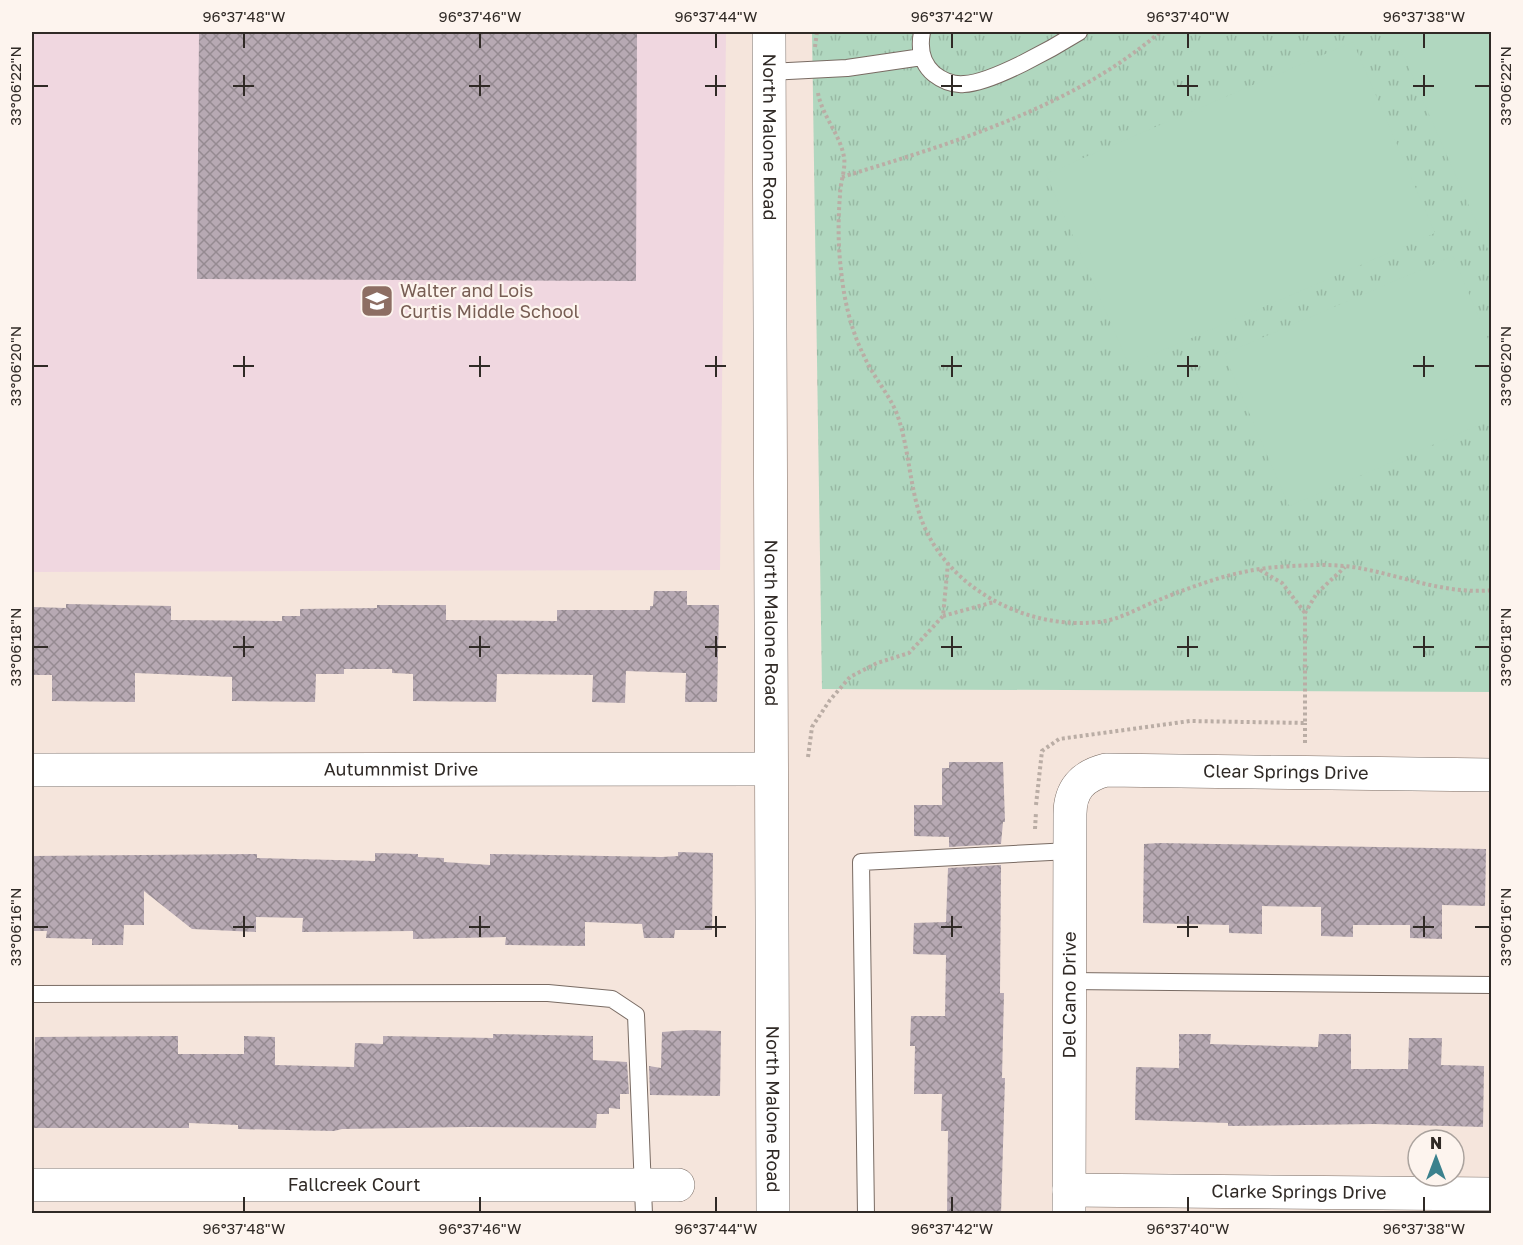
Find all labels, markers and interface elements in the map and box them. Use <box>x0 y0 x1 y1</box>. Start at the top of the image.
text: 96°37'48"W <box>203 7 285 25</box>
text: 96°37'46"W <box>439 7 521 25</box>
text: 96°37'44"W <box>675 7 757 25</box>
text: 96°37'42"W <box>911 7 993 25</box>
text: 96°37'40"W <box>1146 7 1230 25</box>
text: 96°37'38"W <box>1383 7 1465 25</box>
text: 33°06'22"N <box>6 46 24 126</box>
text: 33°06'22"N <box>1496 46 1514 126</box>
street label: North Malone Road <box>759 54 782 220</box>
place label: Walter and Lois Curtis Middle School <box>400 279 580 322</box>
school or university icon: Walter and Lois Curtis Middle School <box>359 283 395 319</box>
text: 33°06'20"N <box>6 326 24 406</box>
text: 33°06'20"N <box>1496 326 1514 406</box>
street label: North Malone Road <box>761 540 783 706</box>
text: 33°06'18"N <box>6 608 24 686</box>
text: 33°06'18"N <box>1496 608 1514 686</box>
street label: Autumnmist Drive <box>324 757 478 780</box>
street label: Clear Springs Drive <box>1203 759 1369 783</box>
text: 33°06'16"N <box>6 888 24 966</box>
text: 33°06'16"N <box>1496 888 1514 966</box>
street label: Del Cano Drive <box>1057 932 1080 1058</box>
street label: North Malone Road <box>762 1026 785 1192</box>
north arrow <box>1406 1128 1466 1188</box>
text: N <box>1430 1133 1442 1153</box>
street label: Fallcreek Court <box>288 1173 420 1195</box>
street label: Clarke Springs Drive <box>1211 1179 1387 1203</box>
text: 96°37'48"W <box>203 1219 285 1237</box>
text: 96°37'46"W <box>439 1219 521 1237</box>
text: 96°37'44"W <box>675 1219 757 1237</box>
text: 96°37'42"W <box>911 1219 993 1237</box>
text: 96°37'40"W <box>1146 1219 1230 1237</box>
text: 96°37'38"W <box>1383 1219 1465 1237</box>

